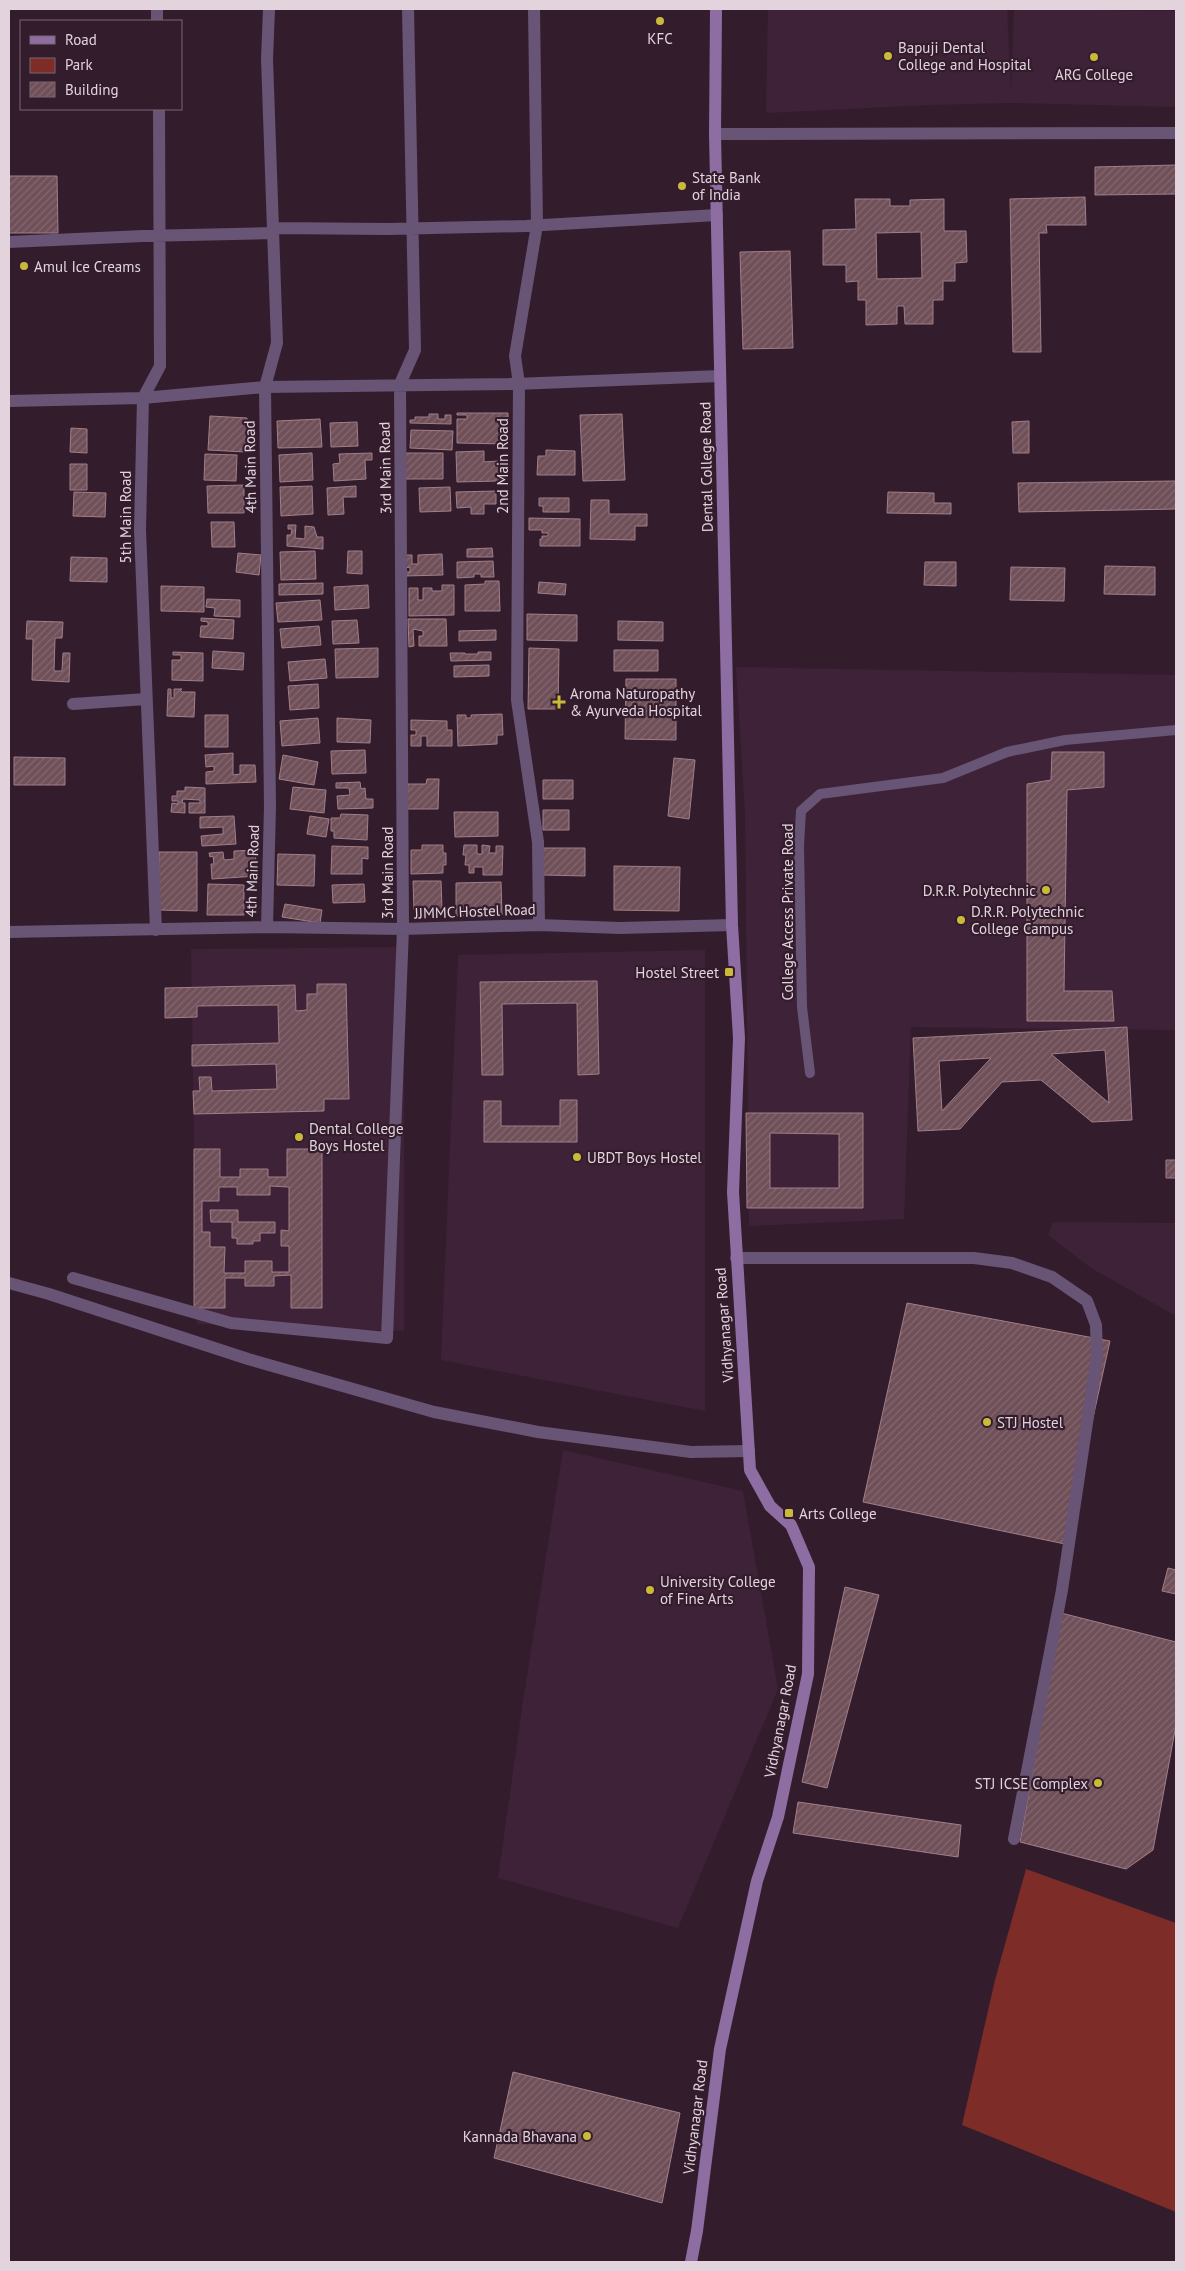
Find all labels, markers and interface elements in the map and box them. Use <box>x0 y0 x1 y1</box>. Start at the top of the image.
marker: KFC <box>654 15 666 27</box>
legend <box>20 20 182 110</box>
place label: KFC <box>647 29 673 48</box>
text: Road <box>65 30 97 49</box>
place label: Bapuji Dental College and Hospital <box>898 38 1032 74</box>
marker: Bapuji Dental College and Hospital <box>882 50 894 62</box>
marker: ARG College <box>1088 51 1100 63</box>
text: Park <box>65 55 93 74</box>
place label: ARG College <box>1055 65 1133 84</box>
text: Building <box>65 80 119 99</box>
place label: State Bank of India <box>692 168 761 204</box>
marker: State Bank of India <box>676 180 688 192</box>
place label: Amul Ice Creams <box>34 257 141 276</box>
marker: Amul Ice Creams <box>18 260 30 272</box>
street label: Dental College Road <box>695 402 717 532</box>
street label: 2nd Main Road <box>493 418 512 514</box>
street label: 4th Main Road <box>240 420 260 514</box>
street label: 3rd Main Road <box>375 422 395 514</box>
street label: 5th Main Road <box>116 471 135 563</box>
place label: Aroma Naturopathy & Ayurveda Hospital <box>570 684 702 720</box>
marker: Aroma Naturopathy & Ayurveda Hospital <box>552 695 566 709</box>
street label: College Access Private Road <box>778 823 797 1001</box>
street label: 4th Main Road <box>241 824 263 918</box>
street label: 3rd Main Road <box>378 827 397 919</box>
place label: D.R.R. Polytechnic <box>923 881 1036 900</box>
marker: D.R.R. Polytechnic <box>1040 884 1052 896</box>
street label: JJMMC Hostel Road <box>413 899 536 923</box>
place label: D.R.R. Polytechnic College Campus <box>971 902 1085 938</box>
marker: D.R.R. Polytechnic College Campus <box>955 914 967 926</box>
place label: Hostel Street <box>635 963 719 982</box>
marker: Hostel Street <box>723 966 735 978</box>
place label: Dental College Boys Hostel <box>309 1119 404 1155</box>
marker: Dental College Boys Hostel <box>293 1131 305 1143</box>
place label: UBDT Boys Hostel <box>587 1148 702 1167</box>
marker: UBDT Boys Hostel <box>571 1151 583 1163</box>
street label: Vidhyanagar Road <box>711 1267 738 1384</box>
place label: STJ Hostel <box>997 1413 1064 1432</box>
marker: STJ Hostel <box>981 1416 993 1428</box>
place label: Arts College <box>799 1504 877 1523</box>
marker: Arts College <box>783 1507 795 1519</box>
place label: University College of Fine Arts <box>660 1572 776 1608</box>
marker: University College of Fine Arts <box>644 1584 656 1596</box>
street label: Vidhyanagar Road <box>759 1663 800 1780</box>
place label: STJ ICSE Complex <box>975 1774 1088 1793</box>
marker: STJ ICSE Complex <box>1092 1777 1104 1789</box>
street label: Vidhyanagar Road <box>678 2059 711 2176</box>
place label: Kannada Bhavana <box>463 2127 577 2146</box>
marker: Kannada Bhavana <box>581 2130 593 2142</box>

